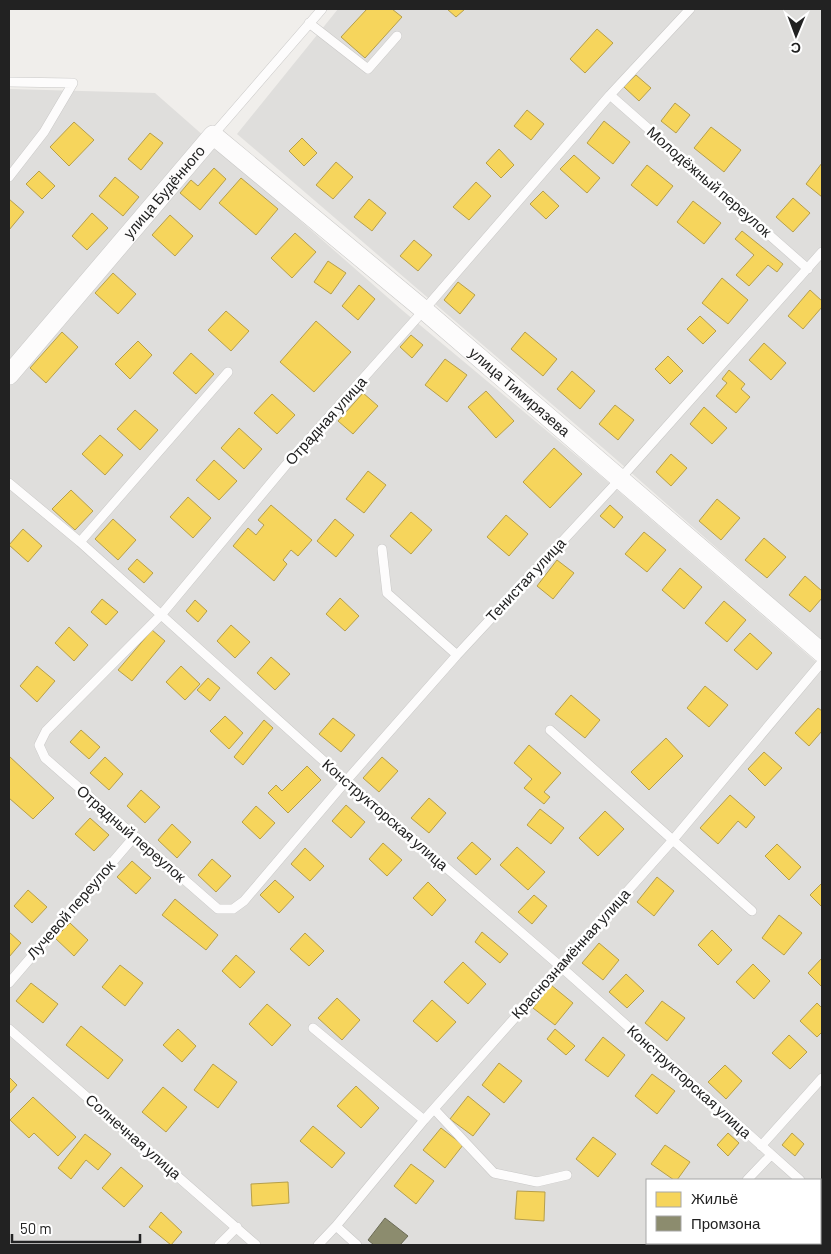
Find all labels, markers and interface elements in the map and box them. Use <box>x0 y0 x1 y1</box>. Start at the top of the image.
north arrow <box>771 10 821 60</box>
text: С <box>791 40 801 57</box>
street label: Молодёжный переулок <box>644 122 776 241</box>
street label: улица Будённого <box>119 141 208 242</box>
street label: улица Тимирязева <box>466 343 575 440</box>
street label: Отрадная улица <box>281 372 370 468</box>
street label: Тенистая улица <box>482 533 569 625</box>
street label: Конструкторская улица <box>319 755 453 874</box>
street label: Отрадный переулок <box>74 781 190 886</box>
street label: Лучевой переулок <box>22 856 118 962</box>
street label: Краснознамённая улица <box>507 884 634 1022</box>
street label: Конструкторская улица <box>624 1021 756 1142</box>
street label: Солнечная улица <box>82 1090 186 1183</box>
legend <box>646 1179 821 1244</box>
text: Жильё <box>691 1189 738 1207</box>
scale bar <box>12 1212 140 1244</box>
text: Промзона <box>691 1214 761 1232</box>
text: 50 m <box>20 1219 52 1237</box>

